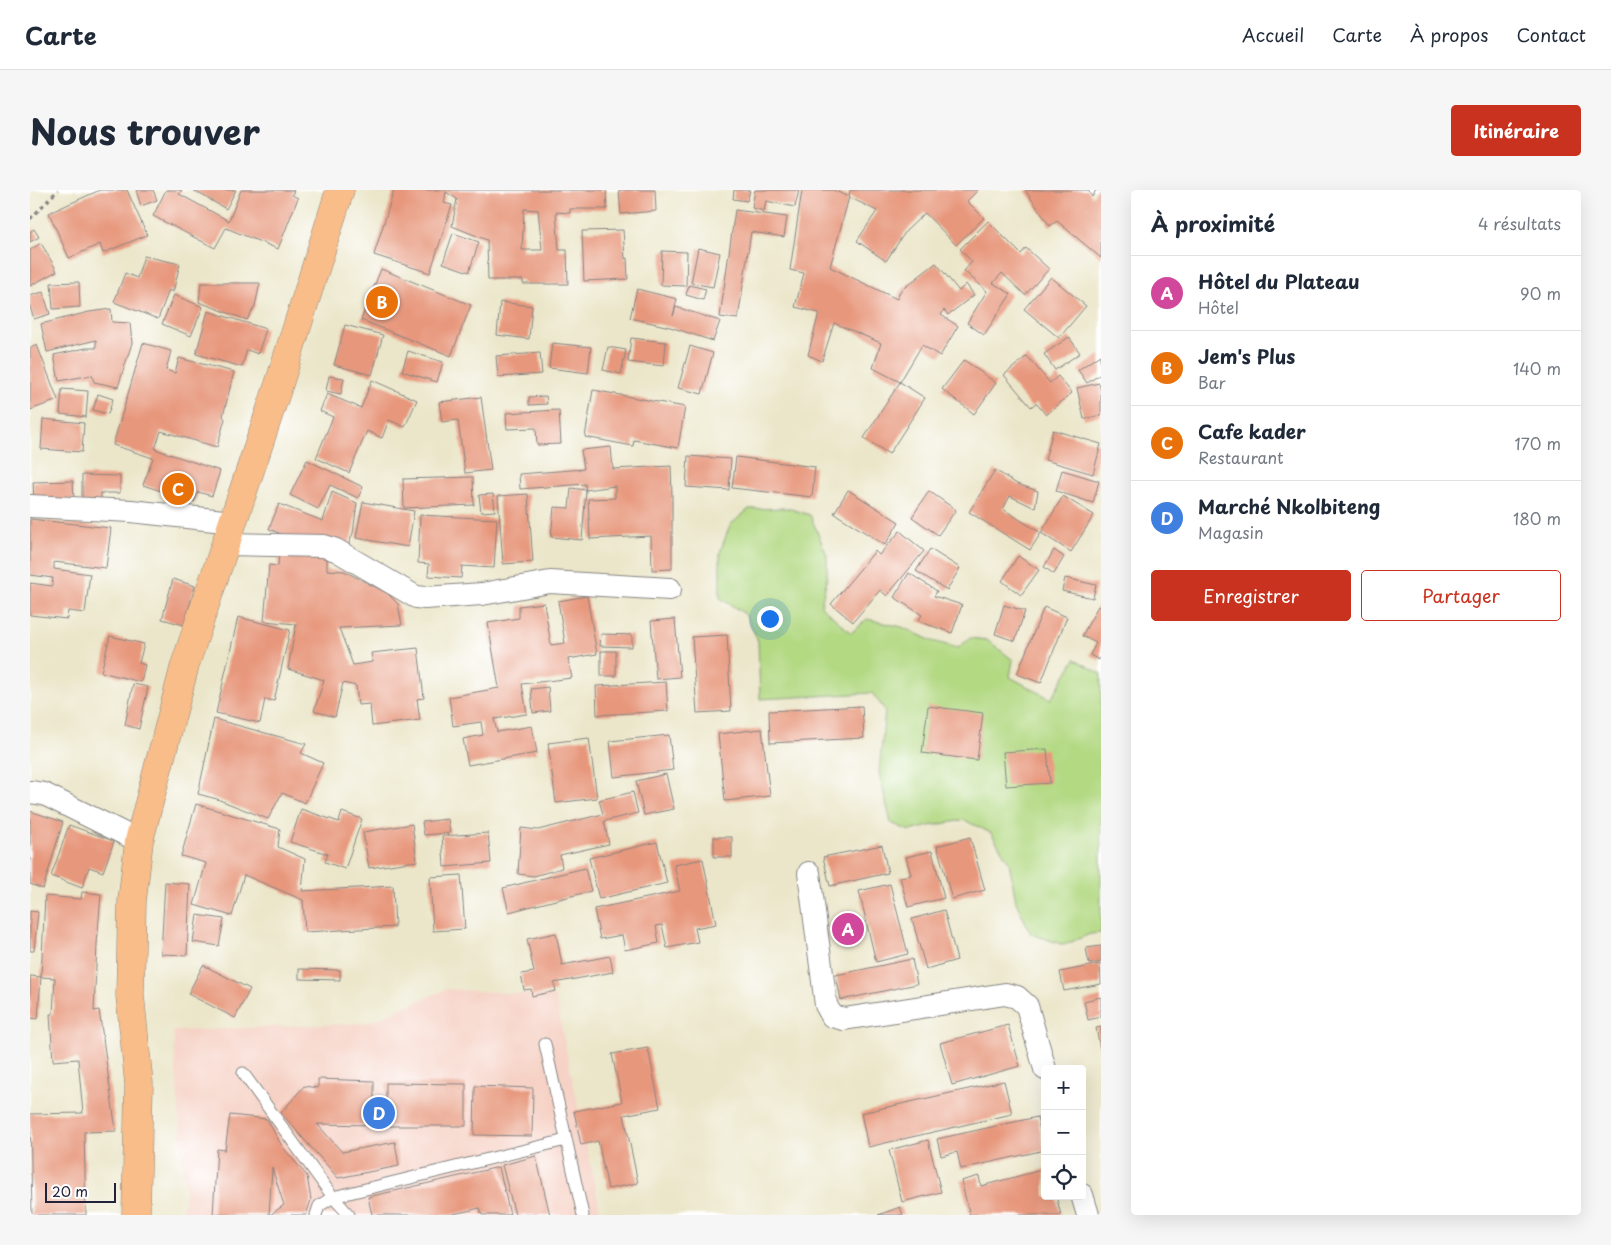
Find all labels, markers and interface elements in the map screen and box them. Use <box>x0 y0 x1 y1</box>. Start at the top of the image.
text: Carte <box>25 17 97 53</box>
text: Accueil <box>1242 21 1304 48</box>
text: Carte <box>1332 21 1382 48</box>
text: À propos <box>1410 21 1488 48</box>
text: Contact <box>1516 21 1586 48</box>
text: Nous trouver <box>30 104 260 157</box>
button: Itinéraire <box>1451 105 1581 156</box>
text: À proximité <box>1151 207 1275 239</box>
text: 4 résultats <box>1478 211 1561 235</box>
text: Hôtel du Plateau <box>1198 267 1360 295</box>
text: A <box>1161 281 1173 305</box>
text: 90 m <box>1520 281 1561 305</box>
pin: B <box>366 283 398 321</box>
text: Hôtel <box>1198 295 1239 319</box>
text: Jem's Plus <box>1198 342 1295 370</box>
text: B <box>1162 356 1172 380</box>
text: 140 m <box>1513 356 1561 380</box>
text: Bar <box>1198 370 1226 394</box>
text: Cafe kader <box>1198 417 1306 445</box>
text: C <box>1161 431 1173 455</box>
text: 170 m <box>1515 431 1561 455</box>
text: Restaurant <box>1198 445 1284 469</box>
pin: C <box>162 470 194 508</box>
text: Marché Nkolbiteng <box>1198 492 1380 520</box>
text: D <box>1161 506 1173 530</box>
text: 180 m <box>1513 506 1561 530</box>
text: Magasin <box>1198 520 1264 544</box>
button: Enregistrer <box>1151 570 1351 621</box>
button: Partager <box>1361 570 1561 621</box>
your location <box>757 606 783 632</box>
pin: A <box>832 910 864 948</box>
map controls <box>1041 1065 1086 1200</box>
button: + <box>1041 1065 1086 1110</box>
pin: D <box>363 1094 395 1132</box>
button: − <box>1041 1110 1086 1155</box>
button: locate <box>1041 1155 1086 1200</box>
scale bar <box>45 1180 116 1203</box>
text: 20 m <box>52 1181 88 1202</box>

